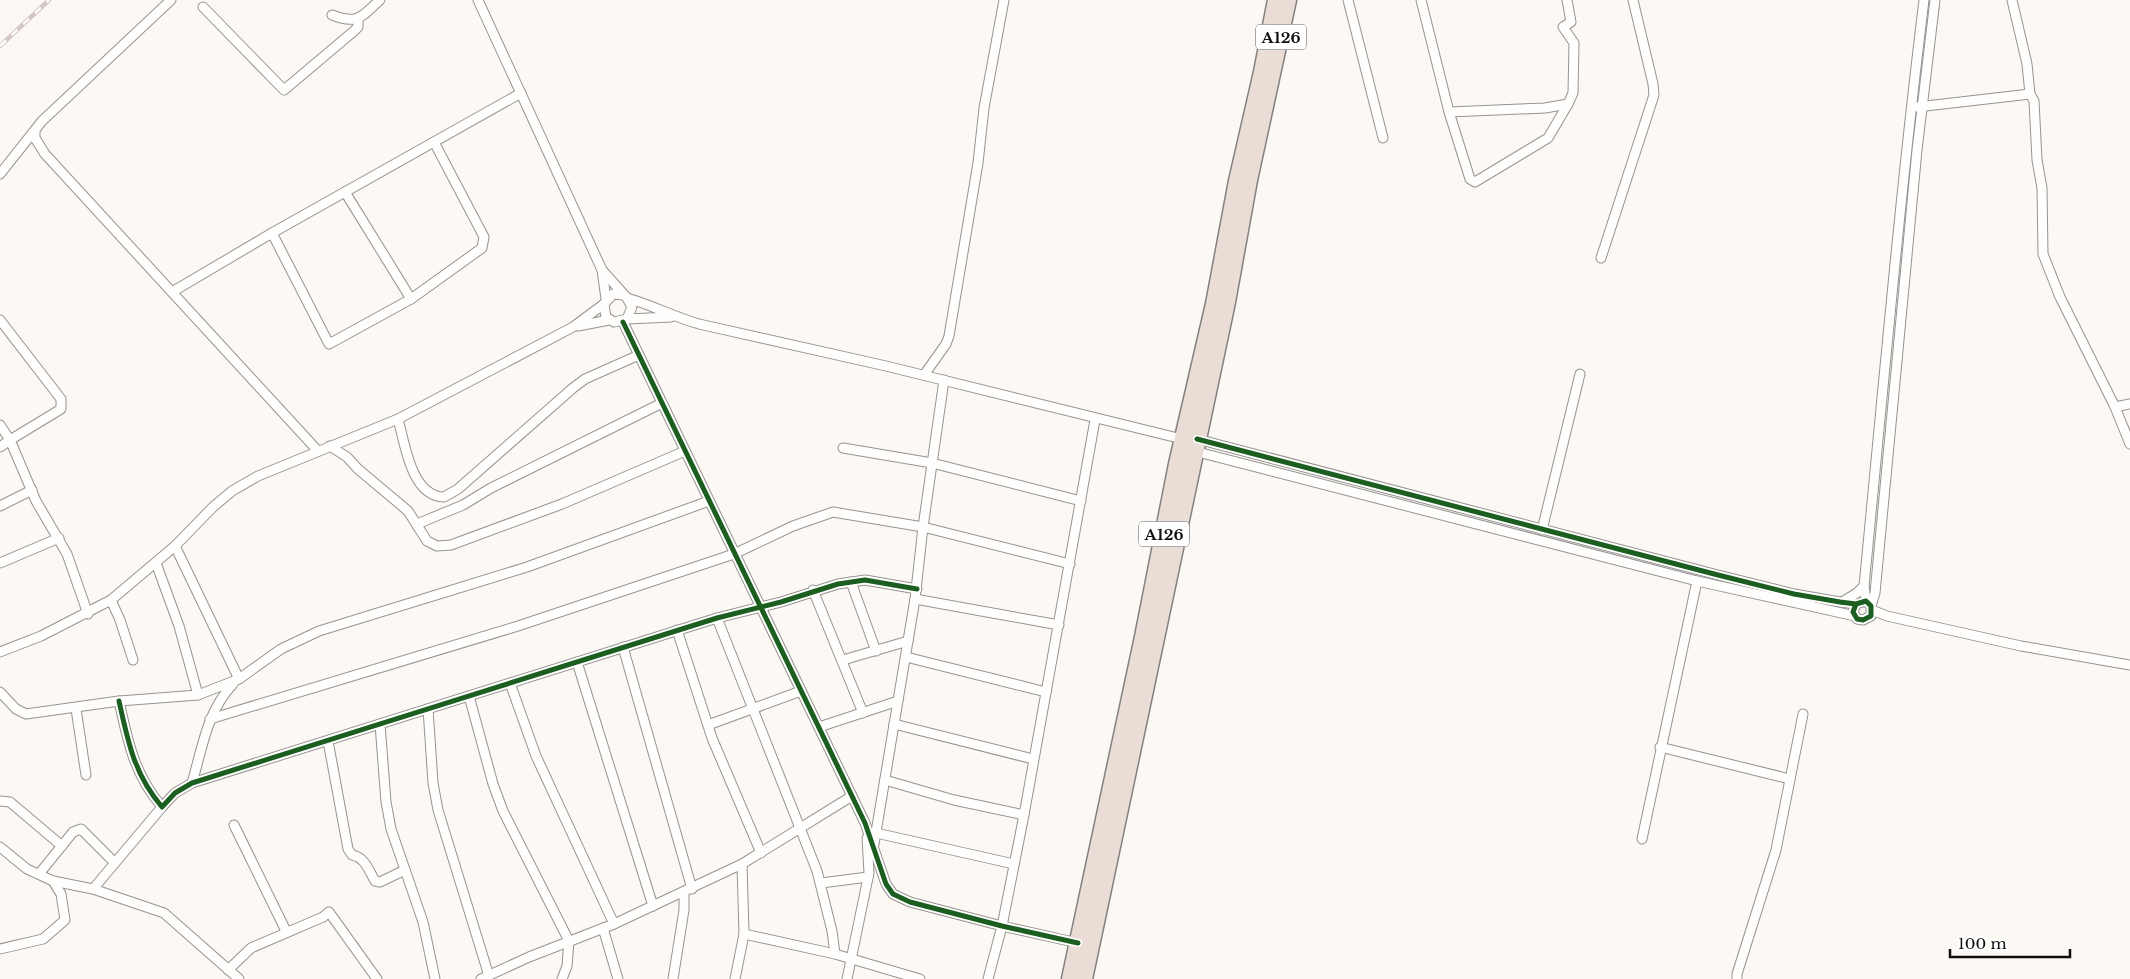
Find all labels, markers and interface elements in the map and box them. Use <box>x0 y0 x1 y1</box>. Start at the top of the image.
road number: A126 <box>1256 24 1306 50</box>
road number: A126 <box>1139 522 1189 546</box>
scale bar <box>1950 926 2070 958</box>
text: 100 m <box>1958 934 2007 953</box>

